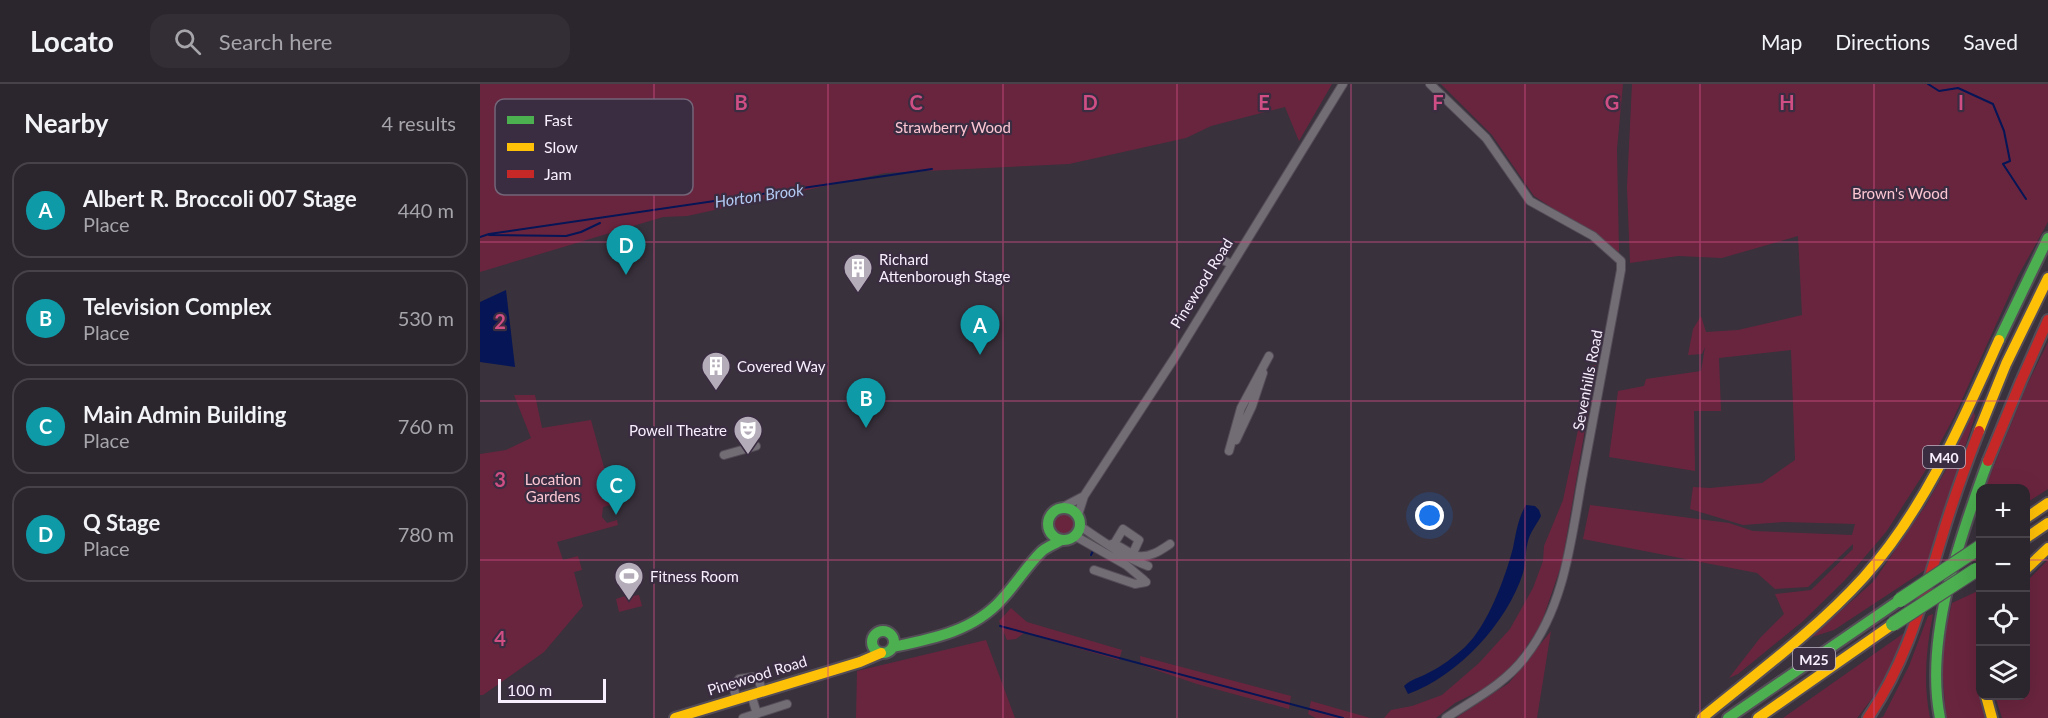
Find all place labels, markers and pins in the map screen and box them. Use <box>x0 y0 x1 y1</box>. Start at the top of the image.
pin: D <box>606 226 646 275</box>
place label: Richard Attenborough Stage <box>879 250 1010 285</box>
building icon: Richard Attenborough Stage <box>842 252 874 294</box>
pin: A <box>960 306 1000 355</box>
building icon: Covered Way <box>700 350 732 392</box>
place label: Covered Way <box>737 357 826 375</box>
pin: B <box>846 378 886 428</box>
theatre icon: Powell Theatre <box>732 414 764 456</box>
place label: Powell Theatre <box>629 421 727 439</box>
pin: C <box>596 466 636 515</box>
sports icon: Fitness Room <box>613 560 645 602</box>
place label: Fitness Room <box>650 567 739 585</box>

